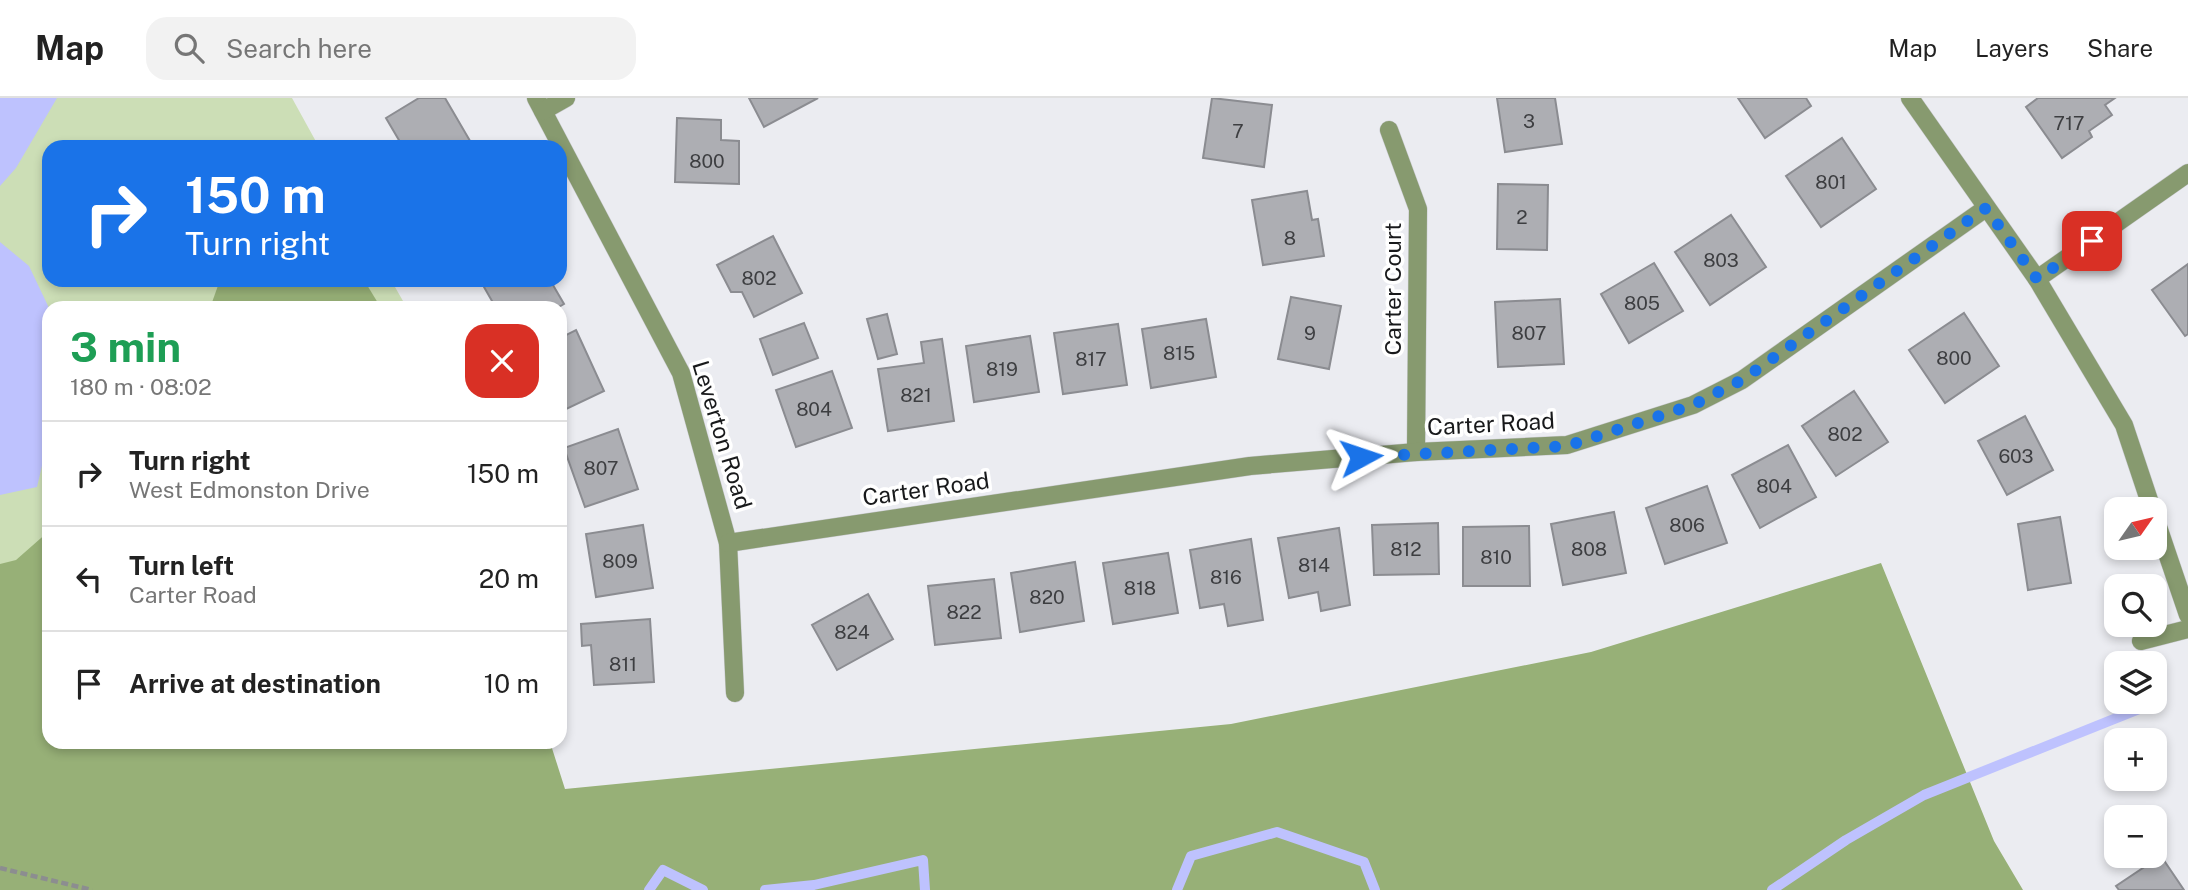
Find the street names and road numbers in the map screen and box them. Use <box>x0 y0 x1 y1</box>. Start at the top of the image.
street label: Carter Court <box>1379 222 1406 356</box>
street label: Leverton Road <box>687 357 758 512</box>
street label: Carter Road <box>1426 407 1555 440</box>
street label: Carter Road <box>861 466 991 511</box>

